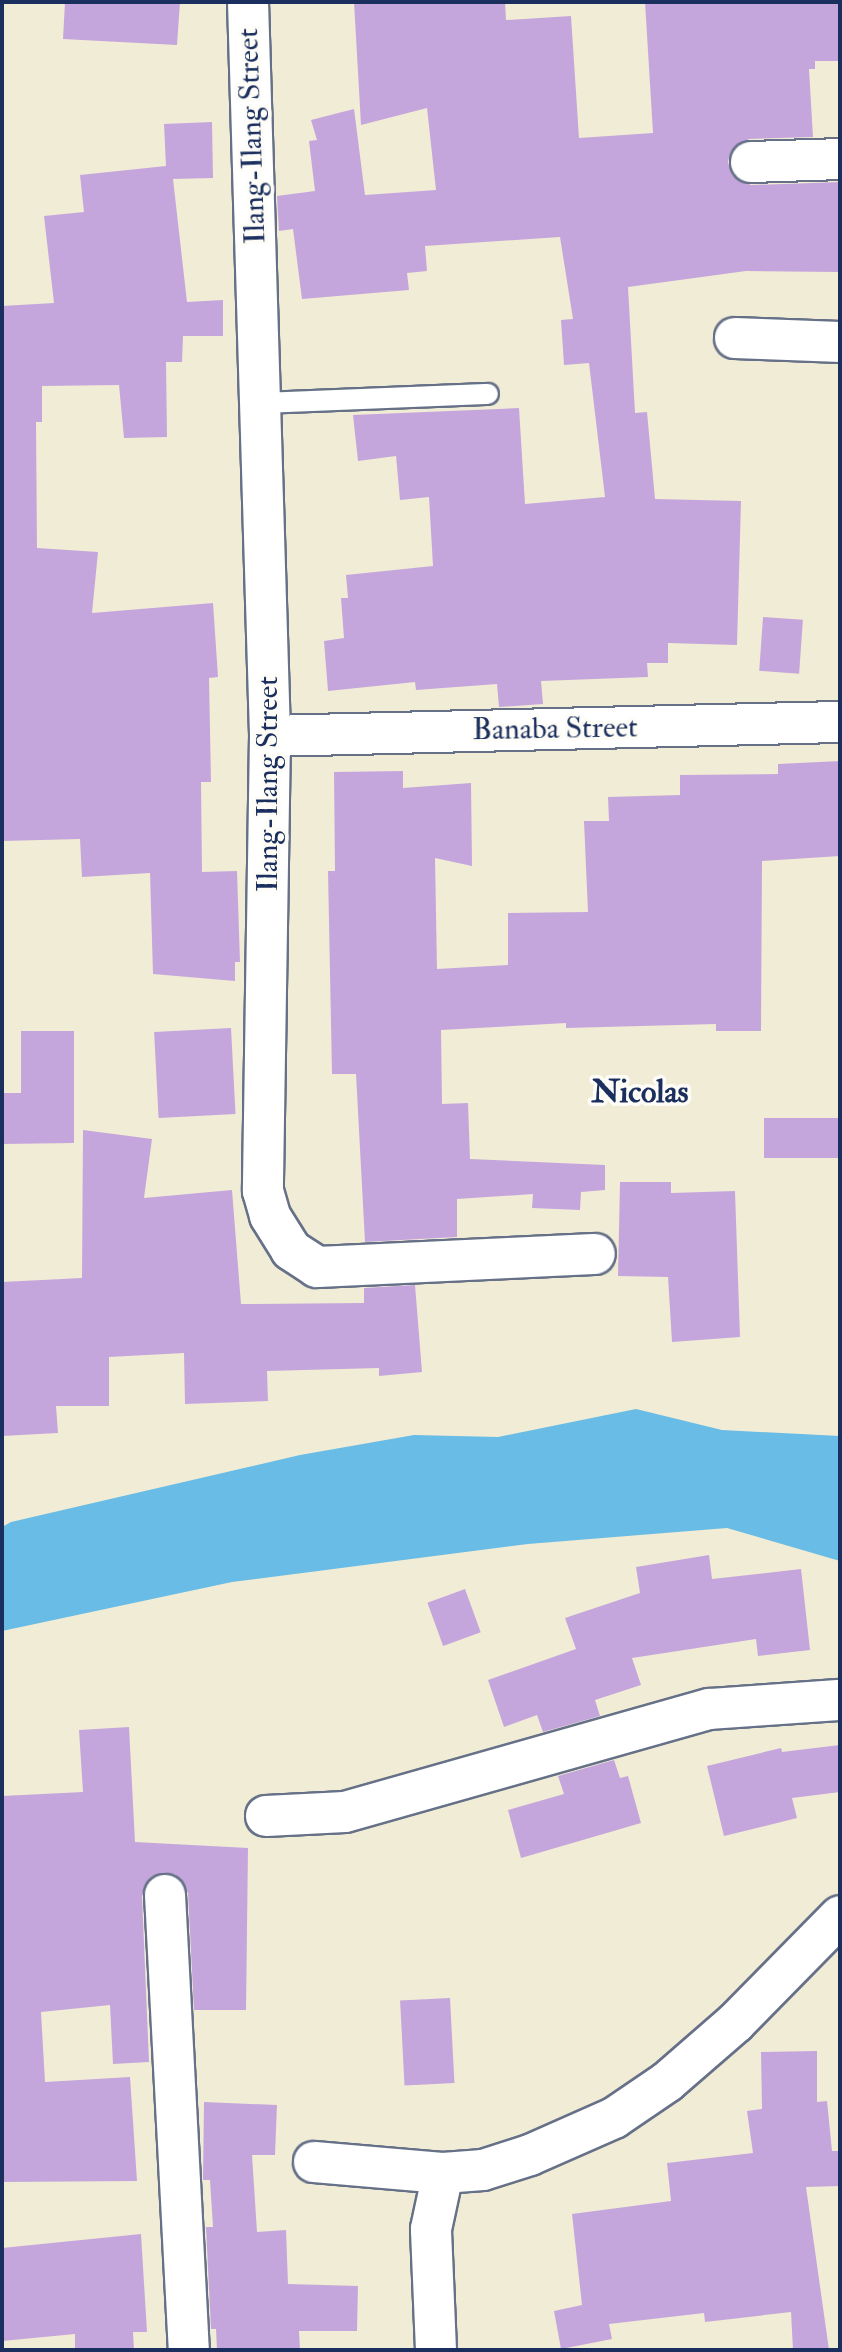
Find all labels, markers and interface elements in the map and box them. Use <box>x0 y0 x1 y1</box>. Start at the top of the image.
street label: Ilang-Ilang Street <box>230 27 274 245</box>
street label: Ilang-Ilang Street <box>250 676 286 892</box>
street label: Banaba Street <box>472 710 638 748</box>
district label: Nicolas <box>591 1073 689 1111</box>

